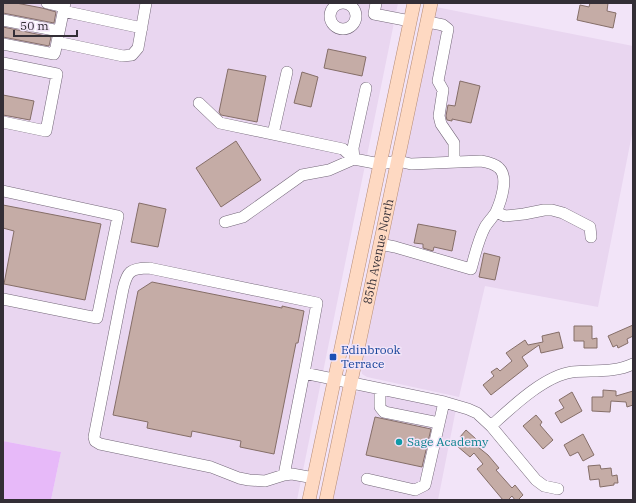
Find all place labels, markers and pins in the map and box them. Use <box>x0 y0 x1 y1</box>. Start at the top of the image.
place label: Edinbrook Terrace <box>341 342 400 371</box>
marker: Edinbrook Terrace <box>328 352 338 362</box>
place label: Sage Academy <box>407 434 489 449</box>
marker: Sage Academy <box>394 437 404 447</box>

